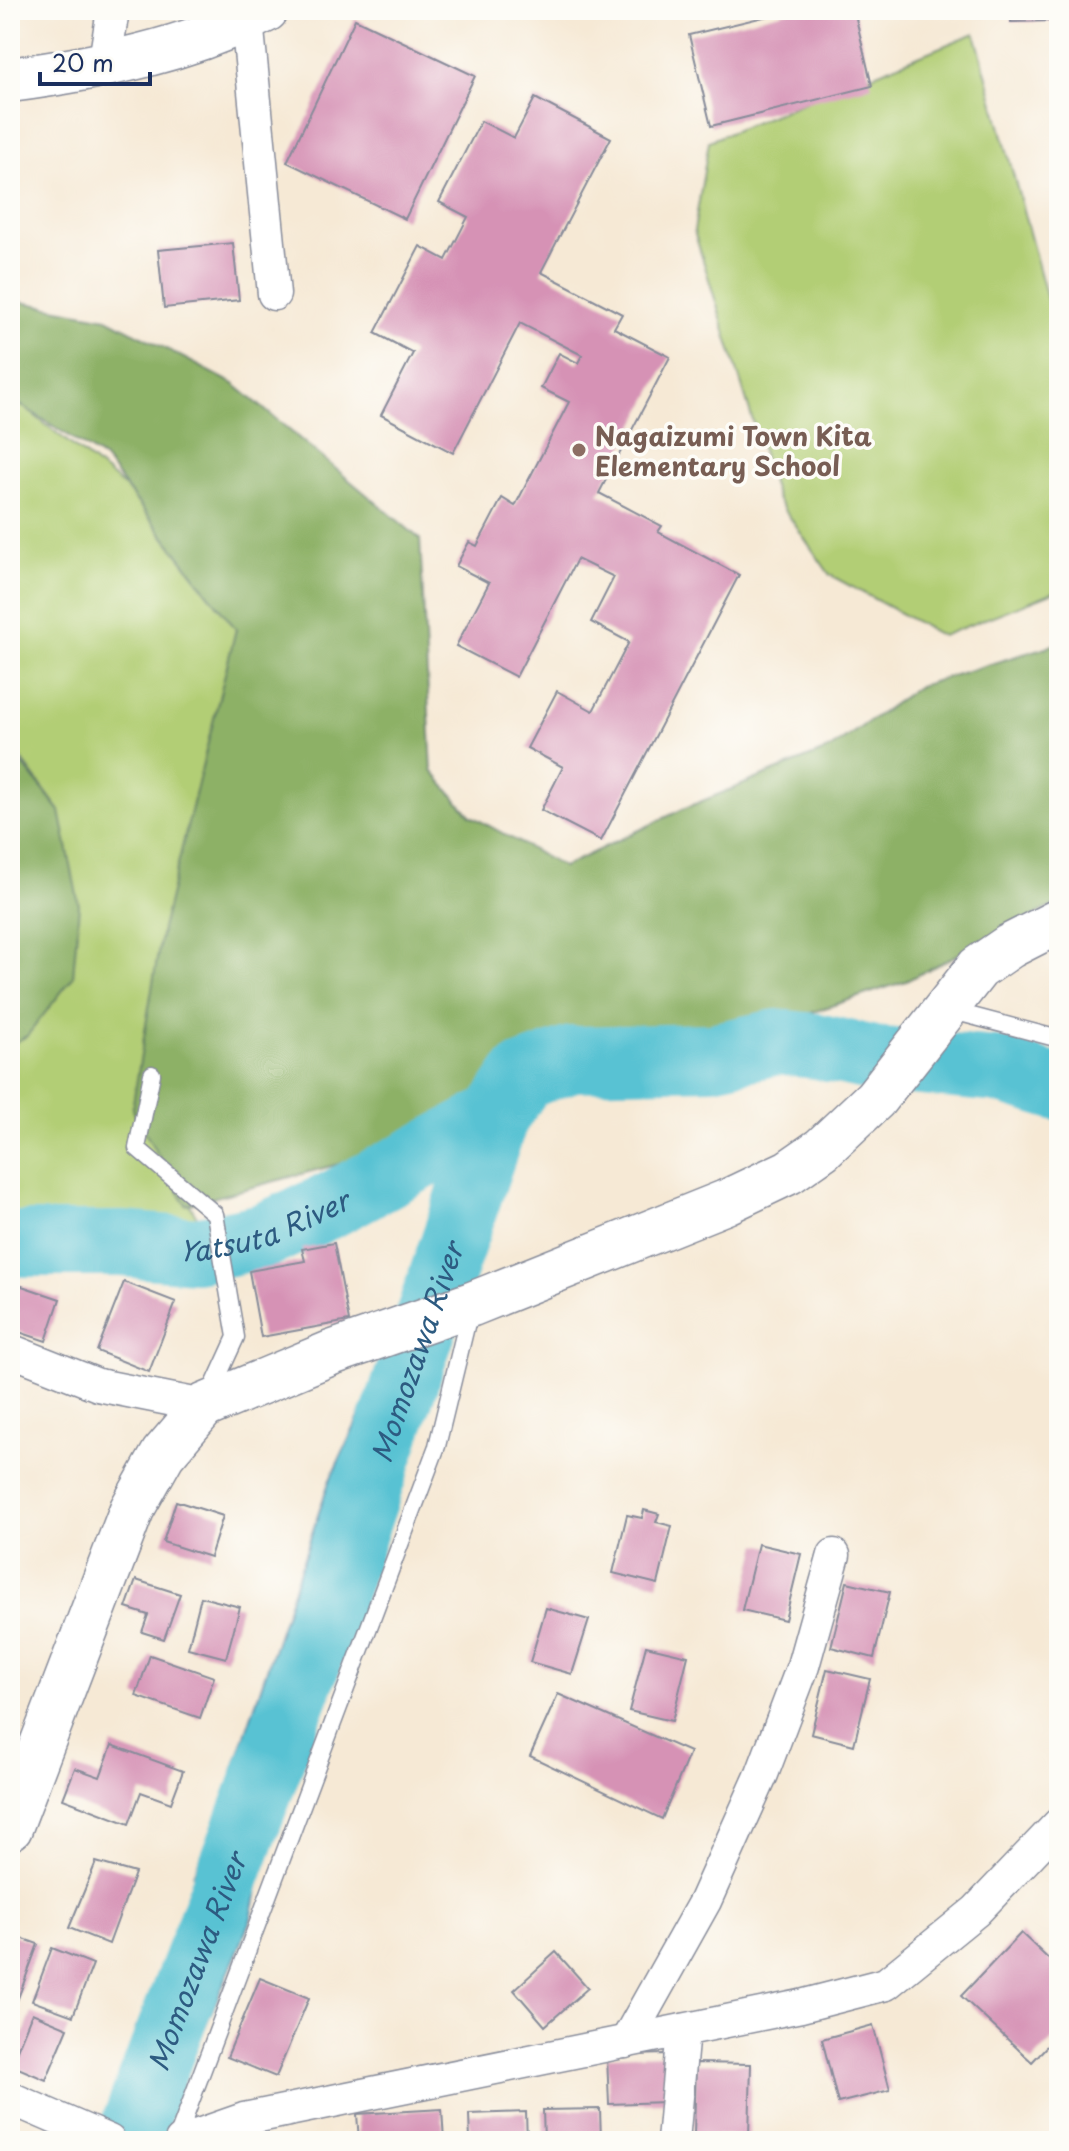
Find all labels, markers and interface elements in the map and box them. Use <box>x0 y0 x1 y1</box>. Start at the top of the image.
scale bar <box>40 36 150 86</box>
text: 20 m <box>52 44 114 80</box>
place label: Nagaizumi Town Kita Elementary School <box>595 416 872 485</box>
marker: Nagaizumi Town Kita Elementary School <box>570 441 588 459</box>
water label: Yatsuta River <box>177 1176 359 1272</box>
water label: Momozawa River <box>358 1233 474 1467</box>
water label: Momozawa River <box>135 1843 257 2076</box>

